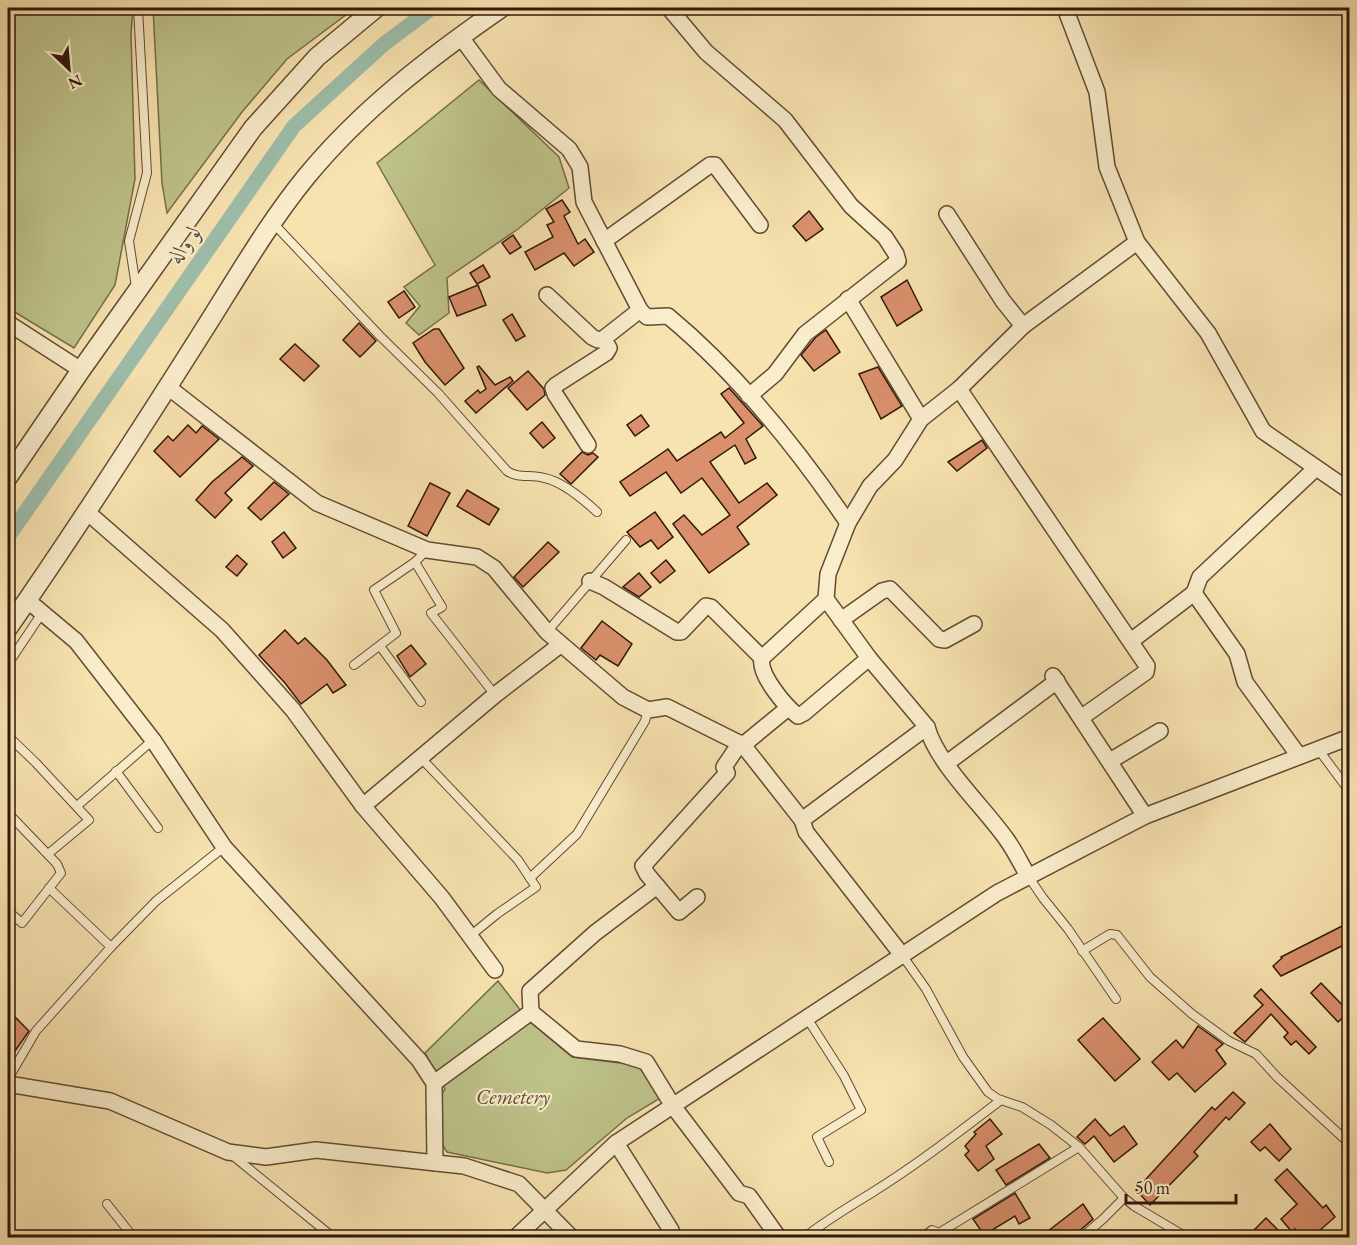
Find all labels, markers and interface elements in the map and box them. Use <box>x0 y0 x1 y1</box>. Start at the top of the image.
north arrow <box>39 39 99 99</box>
text: N <box>65 70 86 94</box>
water label: لو واله <box>160 219 208 269</box>
park label: Cemetery <box>476 1083 550 1110</box>
scale bar <box>1126 1167 1236 1205</box>
text: 50 m <box>1135 1176 1170 1199</box>

